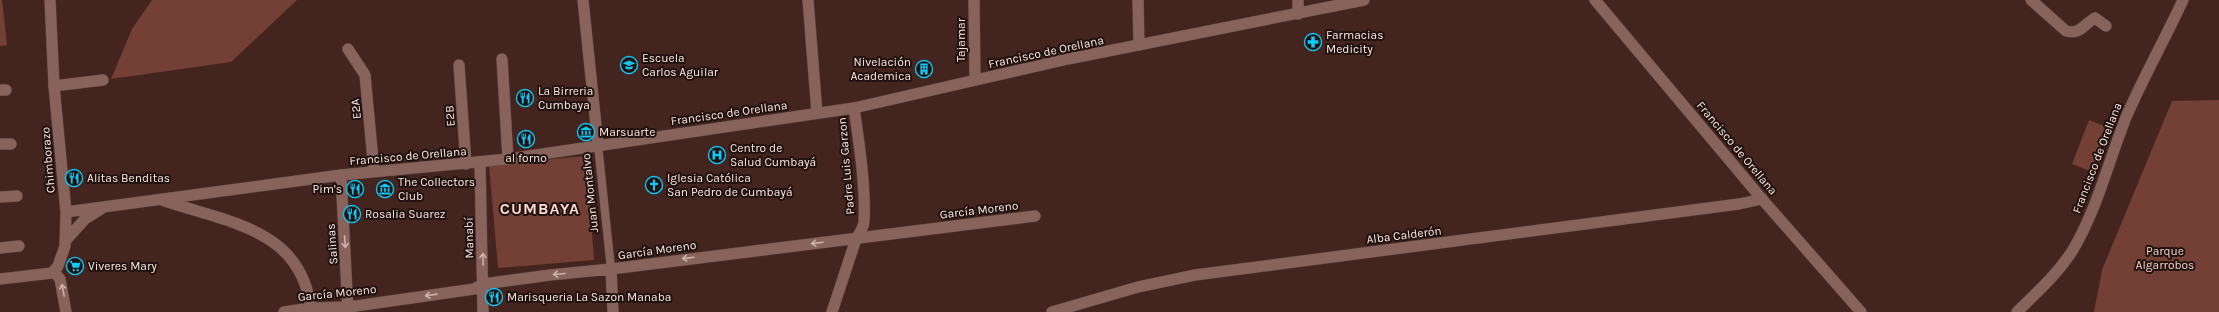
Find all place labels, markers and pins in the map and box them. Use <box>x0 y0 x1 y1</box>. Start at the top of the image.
place label: Farmacias Medicity <box>1326 28 1383 56</box>
pharmacy icon: Farmacias Medicity <box>1303 32 1323 52</box>
place label: Escuela Carlos Aguilar <box>642 51 719 79</box>
school or university icon: Escuela Carlos Aguilar <box>619 55 639 75</box>
place label: Nivelación Academica <box>850 55 911 83</box>
building icon: Nivelación Academica <box>914 59 934 79</box>
place label: La Birreria Cumbaya <box>538 84 593 112</box>
restaurant icon: La Birreria Cumbaya <box>515 88 535 108</box>
museum icon: Marsuarte <box>576 122 596 142</box>
place label: Marsuarte <box>599 125 655 139</box>
restaurant icon: al forno <box>516 129 536 149</box>
place label: Centro de Salud Cumbayá <box>730 141 816 169</box>
hospital icon: Centro de Salud Cumbayá <box>707 145 727 165</box>
place label: al forno <box>505 151 547 165</box>
restaurant icon: Alitas Benditas <box>64 168 84 188</box>
place label: Alitas Benditas <box>87 171 170 185</box>
place label: Iglesia Católica San Pedro de Cumbayá <box>667 171 793 199</box>
place label: The Collectors Club <box>398 175 475 203</box>
church icon: Iglesia Católica San Pedro de Cumbayá <box>644 175 664 195</box>
restaurant icon: Pim's <box>345 179 365 199</box>
museum icon: The Collectors Club <box>375 179 395 199</box>
place label: Pim's <box>313 182 342 196</box>
restaurant icon: Rosalia Suarez <box>342 204 362 224</box>
place label: Rosalia Suarez <box>365 207 446 221</box>
supermarket icon: Viveres Mary <box>65 256 85 276</box>
place label: Viveres Mary <box>88 259 157 273</box>
restaurant icon: Marisqueria La Sazon Manaba <box>484 287 504 307</box>
place label: Marisqueria La Sazon Manaba <box>507 290 671 304</box>

